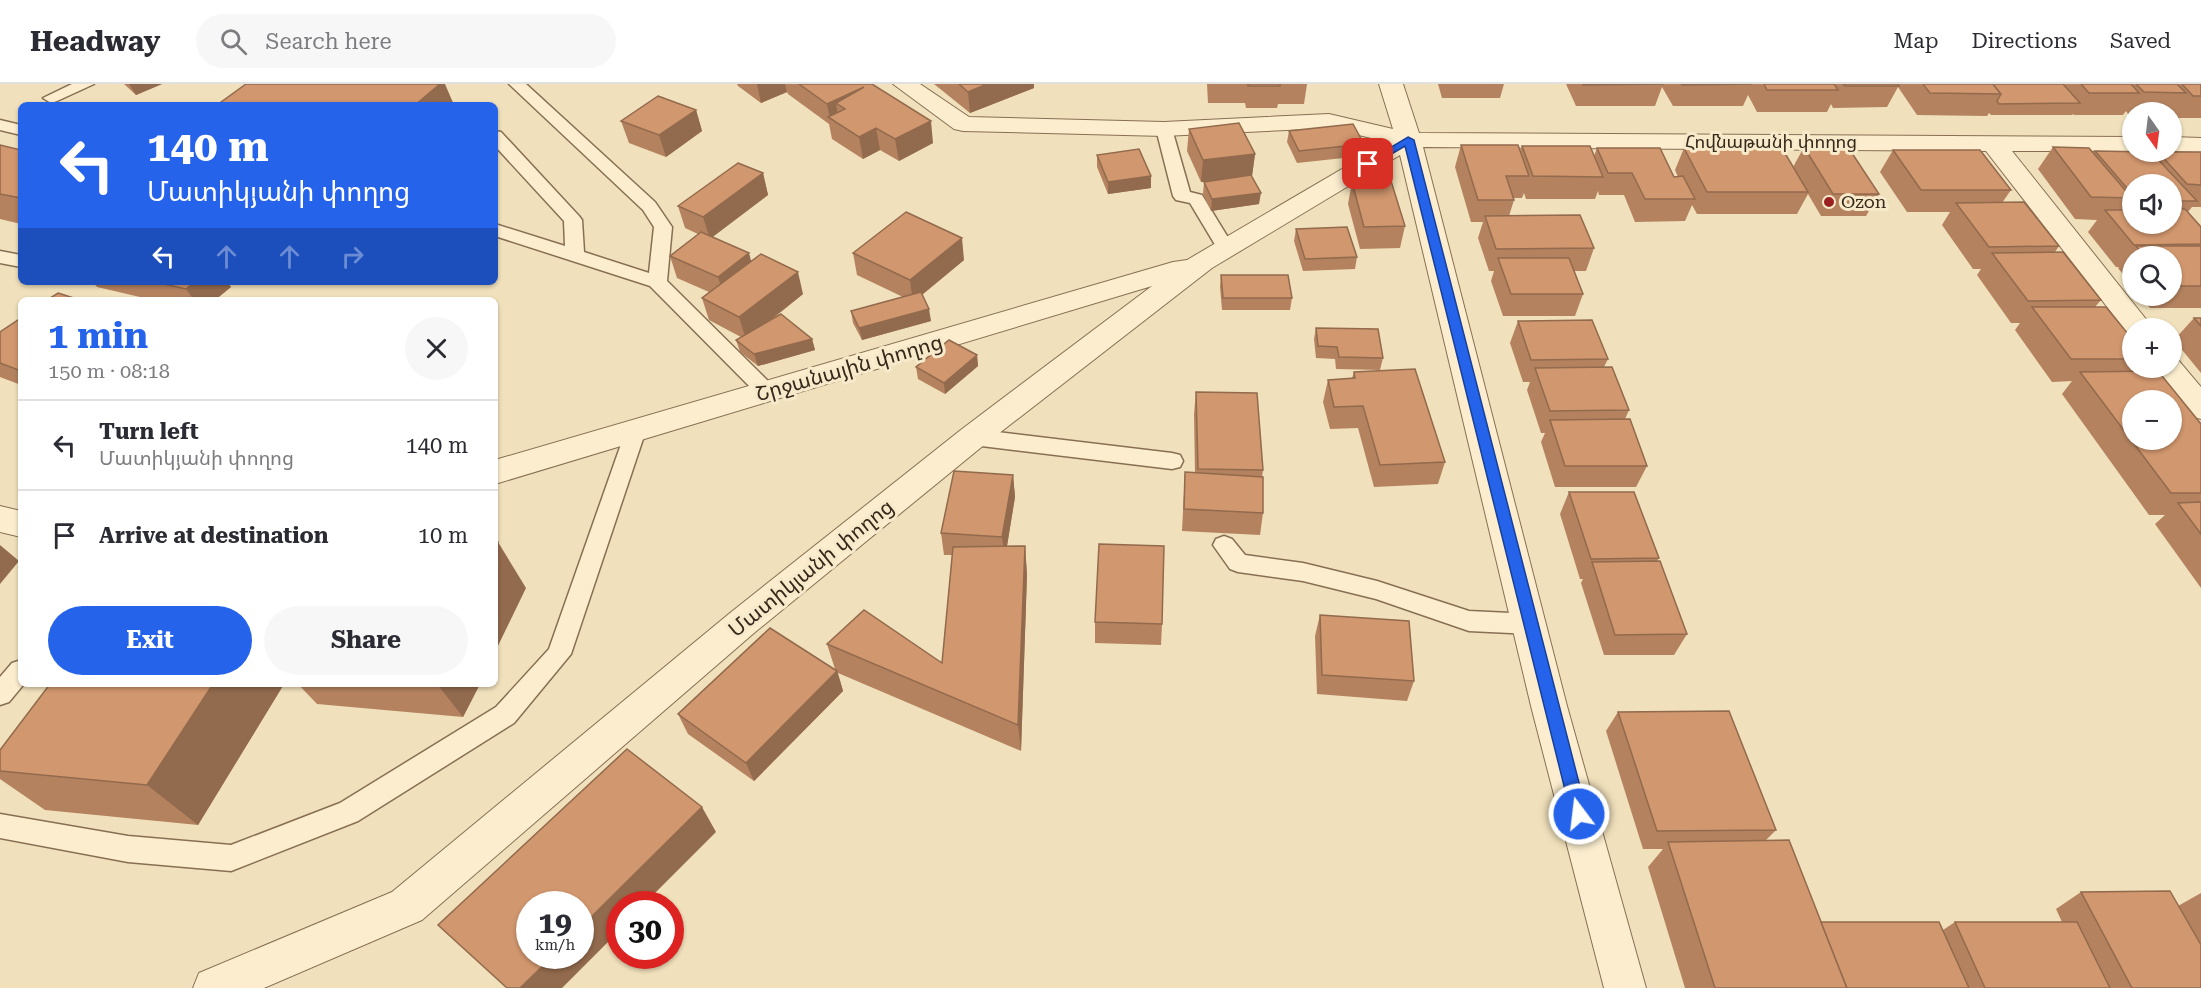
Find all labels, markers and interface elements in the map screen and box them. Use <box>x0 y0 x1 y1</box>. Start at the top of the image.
search box <box>196 14 616 68</box>
text: Headway <box>30 25 160 58</box>
icon: search <box>217 25 250 58</box>
text: Search here <box>265 29 391 54</box>
text: Map <box>1894 29 1938 53</box>
text: Directions <box>1971 29 2077 53</box>
text: Saved <box>2110 29 2171 53</box>
north arrow <box>2122 102 2182 162</box>
map controls <box>2122 102 2182 450</box>
text: 140 m <box>147 122 269 171</box>
icon: left <box>48 126 126 204</box>
street label: Հովնաթանի փողոց <box>1685 131 1857 152</box>
pin <box>1342 138 1393 189</box>
icon: arrive <box>1351 147 1384 180</box>
button: sound <box>2122 174 2182 234</box>
text: Մատիկյանի փողոց <box>147 176 410 208</box>
place label: Ozon <box>1841 191 1887 212</box>
marker: Ozon <box>1822 195 1836 209</box>
icon: left <box>147 240 180 273</box>
icon: ahead <box>210 240 243 273</box>
icon: ahead <box>273 240 306 273</box>
icon: right <box>336 240 369 273</box>
button: search <box>2122 246 2182 306</box>
text: 1 min <box>48 315 148 357</box>
button: close <box>405 317 468 380</box>
button: + <box>2122 318 2182 378</box>
street label: Շրջանային փողոց <box>753 330 945 406</box>
text: 150 m · 08:18 <box>48 359 170 383</box>
button: − <box>2122 390 2182 450</box>
text: Turn left <box>99 419 199 444</box>
icon: left <box>48 429 81 462</box>
text: 140 m <box>405 433 468 458</box>
text: Մատիկյանի փողոց <box>99 446 294 470</box>
street label: Մատիկյանի փողոց <box>724 494 898 642</box>
icon: arrive <box>48 519 81 552</box>
text: Arrive at destination <box>99 523 328 548</box>
text: 10 m <box>418 523 468 548</box>
button: Exit <box>48 606 252 675</box>
button: Share <box>264 606 468 675</box>
position arrow <box>1547 782 1611 846</box>
speed limit sign: 30 <box>606 891 684 969</box>
text: 19 <box>538 905 572 940</box>
text: km/h <box>535 936 575 954</box>

